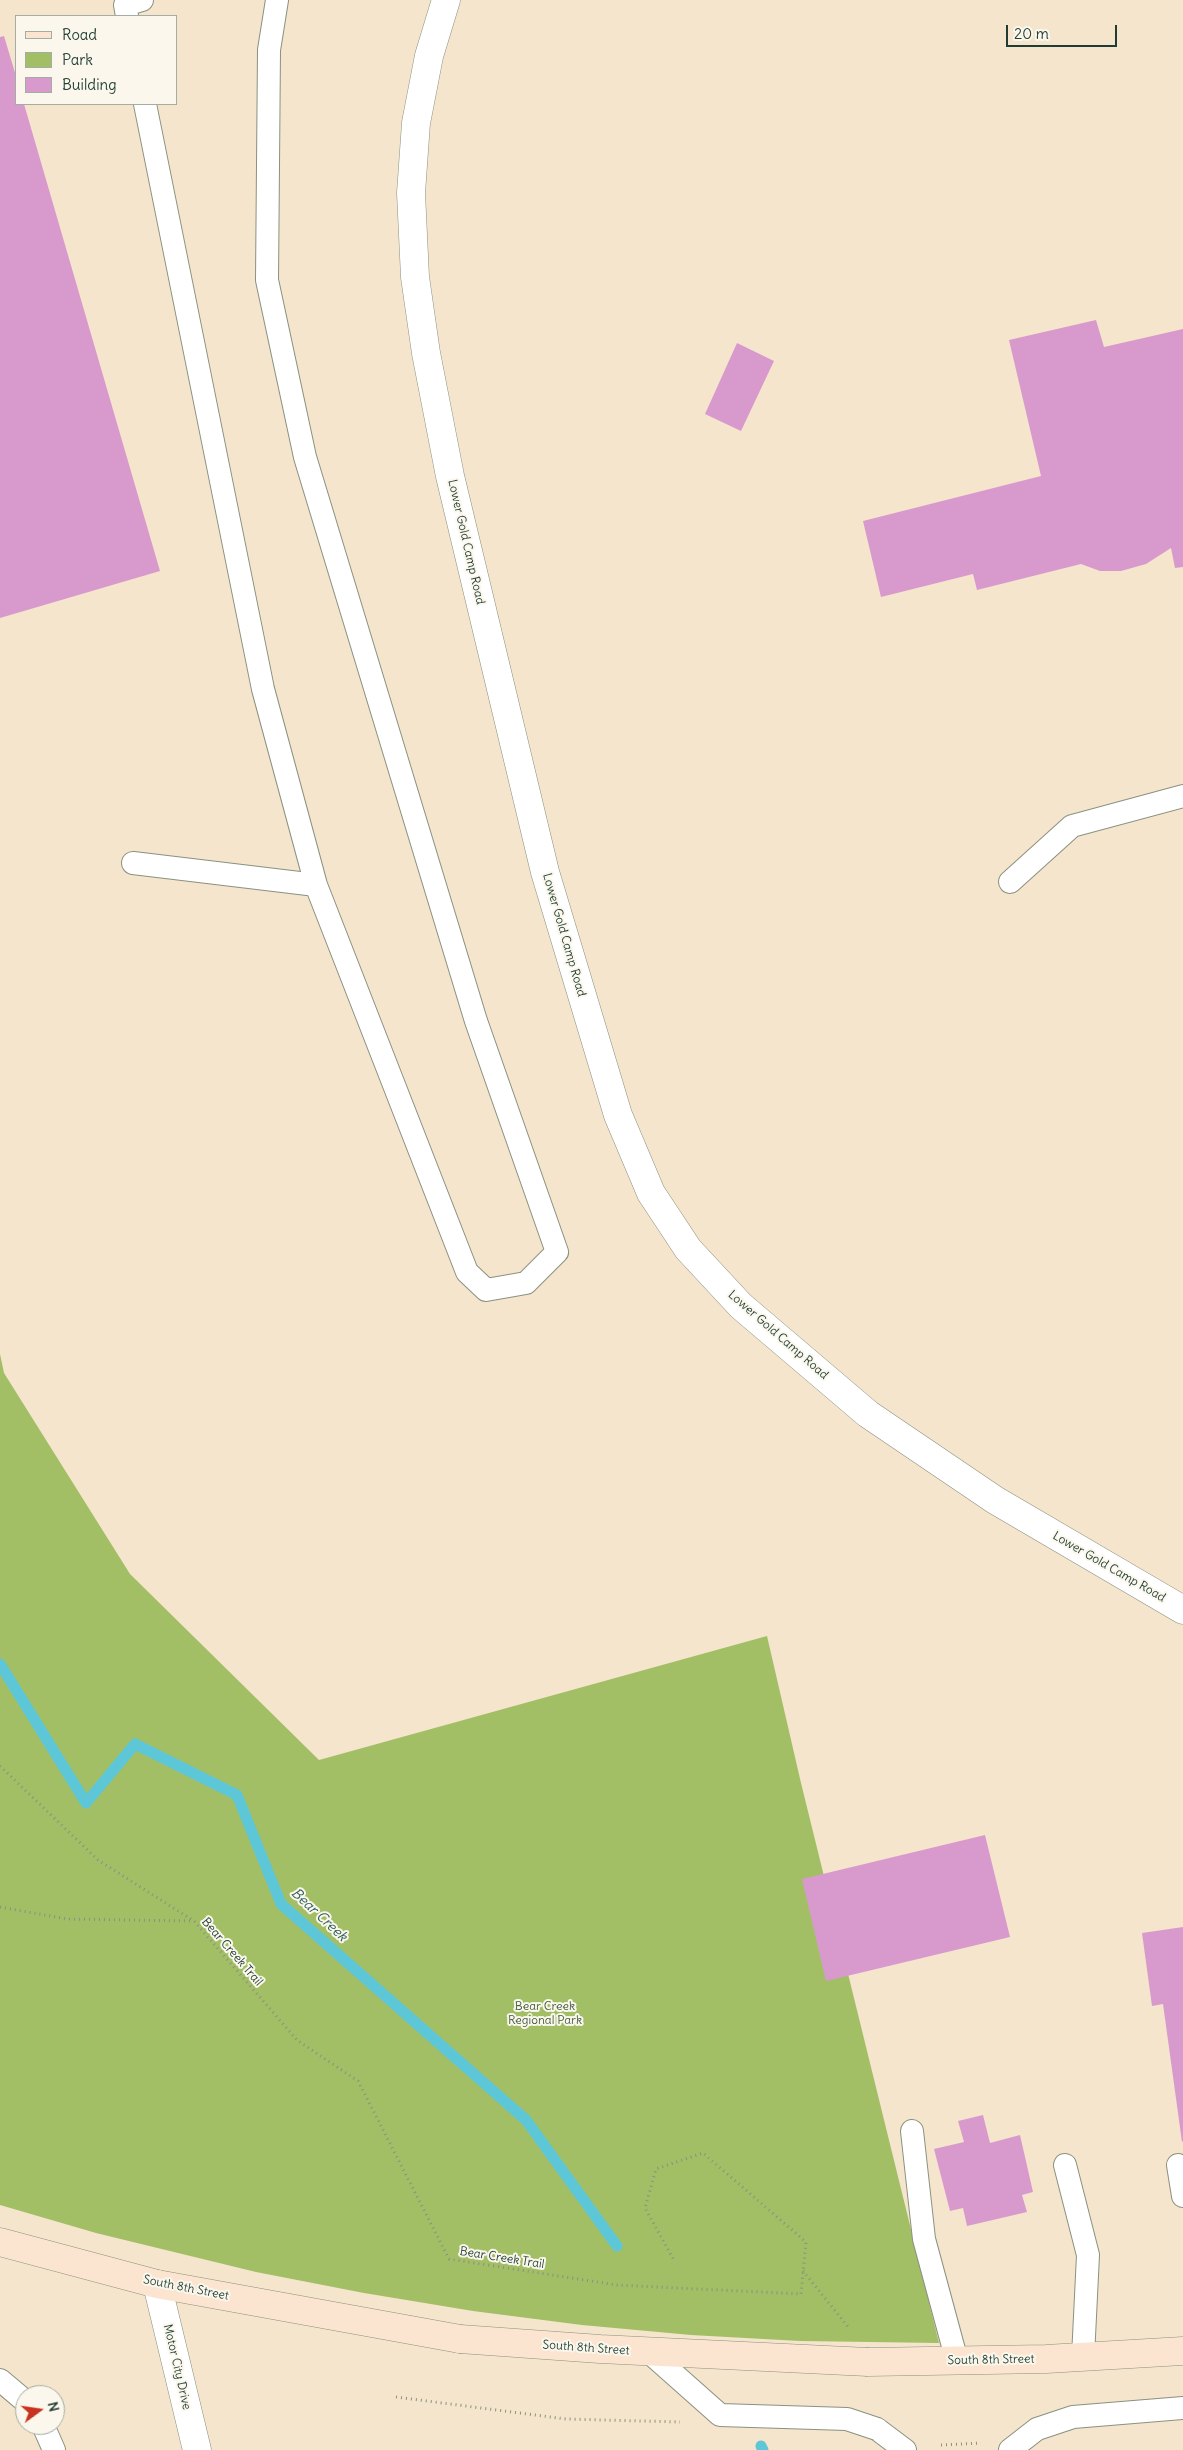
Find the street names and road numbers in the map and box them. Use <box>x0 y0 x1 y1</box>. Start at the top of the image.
street label: Lower Gold Camp Road <box>445 478 487 606</box>
street label: Lower Gold Camp Road <box>539 872 589 998</box>
street label: Lower Gold Camp Road <box>725 1288 831 1382</box>
street label: Lower Gold Camp Road <box>1050 1529 1168 1605</box>
street label: Bear Creek Trail <box>198 1915 266 1989</box>
street label: Bear Creek Trail <box>459 2244 545 2272</box>
street label: South 8th Street <box>142 2273 230 2303</box>
street label: Motor City Drive <box>160 2323 194 2411</box>
street label: South 8th Street <box>542 2338 630 2358</box>
street label: South 8th Street <box>947 2352 1035 2368</box>

